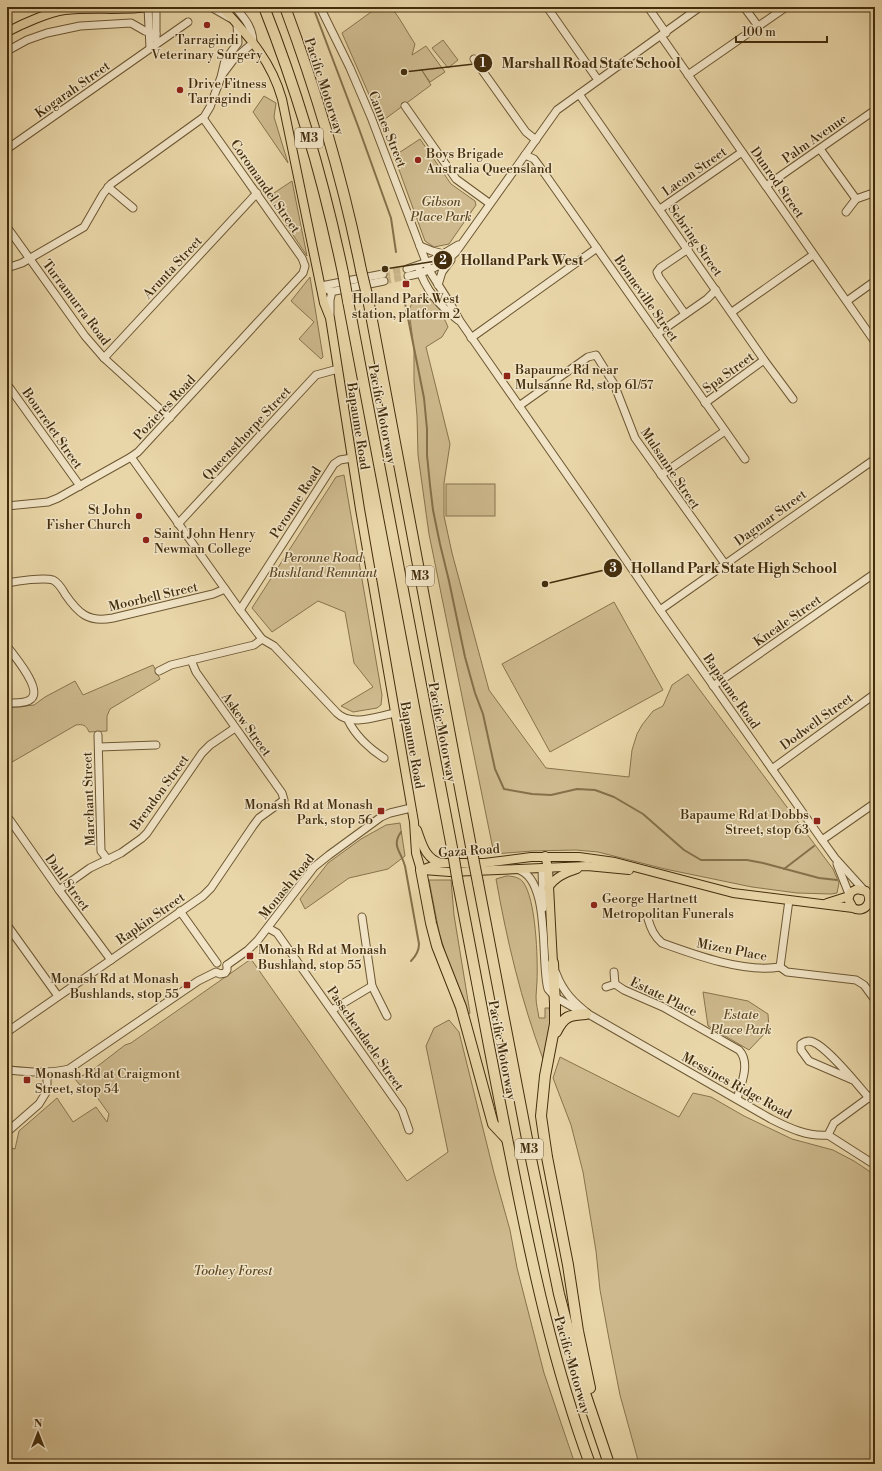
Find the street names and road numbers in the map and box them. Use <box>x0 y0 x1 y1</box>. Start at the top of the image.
street label: Pacific Motorway <box>301 36 348 138</box>
street label: Kogarah Street <box>32 58 113 122</box>
street label: Cannes Street <box>364 89 410 170</box>
street label: Palm Avenue <box>779 110 850 167</box>
road number: M3 <box>295 128 323 148</box>
street label: Coromandel Street <box>227 137 304 237</box>
street label: Lacon Street <box>659 144 730 200</box>
street label: Dunrod Street <box>747 144 808 222</box>
street label: Sebring Street <box>665 202 726 280</box>
street label: Arunta Street <box>139 233 206 303</box>
street label: Bonneville Street <box>610 252 682 345</box>
street label: Turramurra Road <box>39 257 114 349</box>
street label: Spa Street <box>700 349 758 397</box>
street label: Pacific Motorway <box>365 363 400 466</box>
street label: Pozieres Road <box>131 371 199 443</box>
street label: Bapaume Road <box>343 380 373 471</box>
street label: Queensthorpe Street <box>199 383 294 484</box>
street label: Bourrelet Street <box>18 384 86 472</box>
street label: Mulsanne Street <box>637 425 704 513</box>
street label: Peronne Road <box>267 463 325 541</box>
street label: Dagmar Street <box>732 486 810 549</box>
road number: M3 <box>406 566 434 586</box>
street label: Moorbell Street <box>107 579 200 615</box>
street label: Kneale Street <box>751 591 825 650</box>
street label: Bapaume Road <box>699 650 763 733</box>
street label: Pacific Motorway <box>425 681 460 784</box>
street label: Askew Street <box>217 689 275 760</box>
street label: Dodwell Street <box>777 690 856 754</box>
street label: Bapaume Road <box>396 699 428 790</box>
street label: Marchant Street <box>79 751 99 847</box>
street label: Brendon Street <box>126 751 193 834</box>
street label: Gaza Road <box>438 841 501 861</box>
street label: Monash Road <box>256 850 318 923</box>
street label: Dahl Street <box>41 851 93 914</box>
street label: Rapkin Street <box>113 889 188 948</box>
street label: Mizen Place <box>695 935 769 965</box>
street label: Estate Place <box>628 974 700 1020</box>
street label: Passchendaele Street <box>323 983 407 1094</box>
street label: Pacific Motorway <box>485 999 520 1102</box>
street label: Messines Ridge Road <box>679 1049 795 1123</box>
road number: M3 <box>515 1139 543 1159</box>
street label: Pacific Motorway <box>550 1314 594 1417</box>

